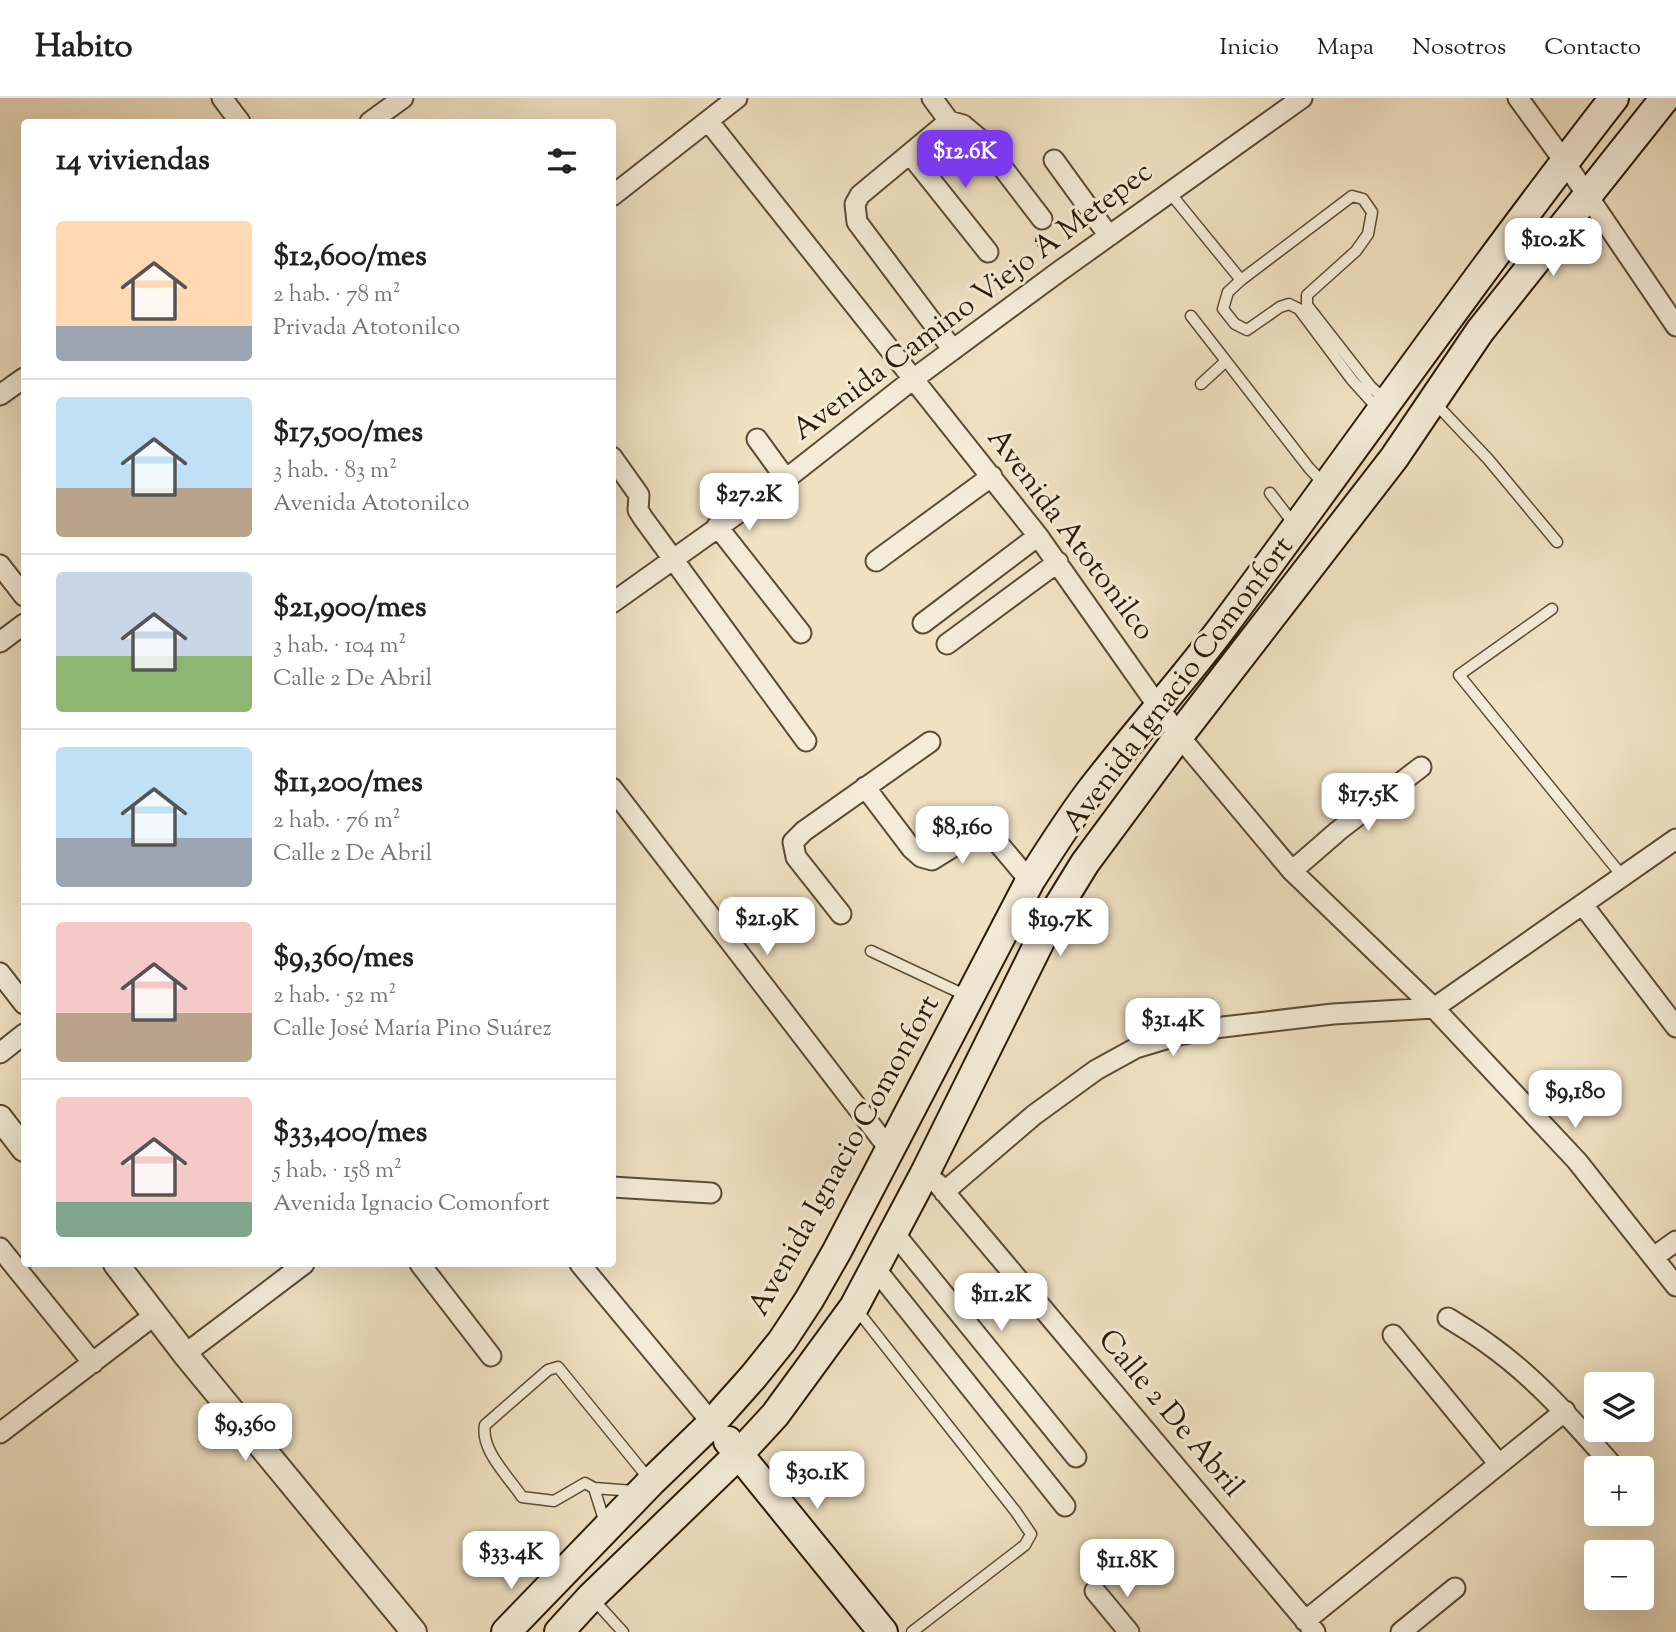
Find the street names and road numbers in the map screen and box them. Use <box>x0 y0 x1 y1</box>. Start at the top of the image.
street label: Avenida Camino Viejo A Metepec <box>784 152 1162 452</box>
street label: Avenida Atotonilco <box>976 420 1164 650</box>
street label: Avenida Ignacio Comonfort <box>1053 528 1305 842</box>
street label: Avenida Ignacio Comonfort <box>739 988 951 1324</box>
street label: Calle 2 De Abril <box>1087 1321 1253 1507</box>

